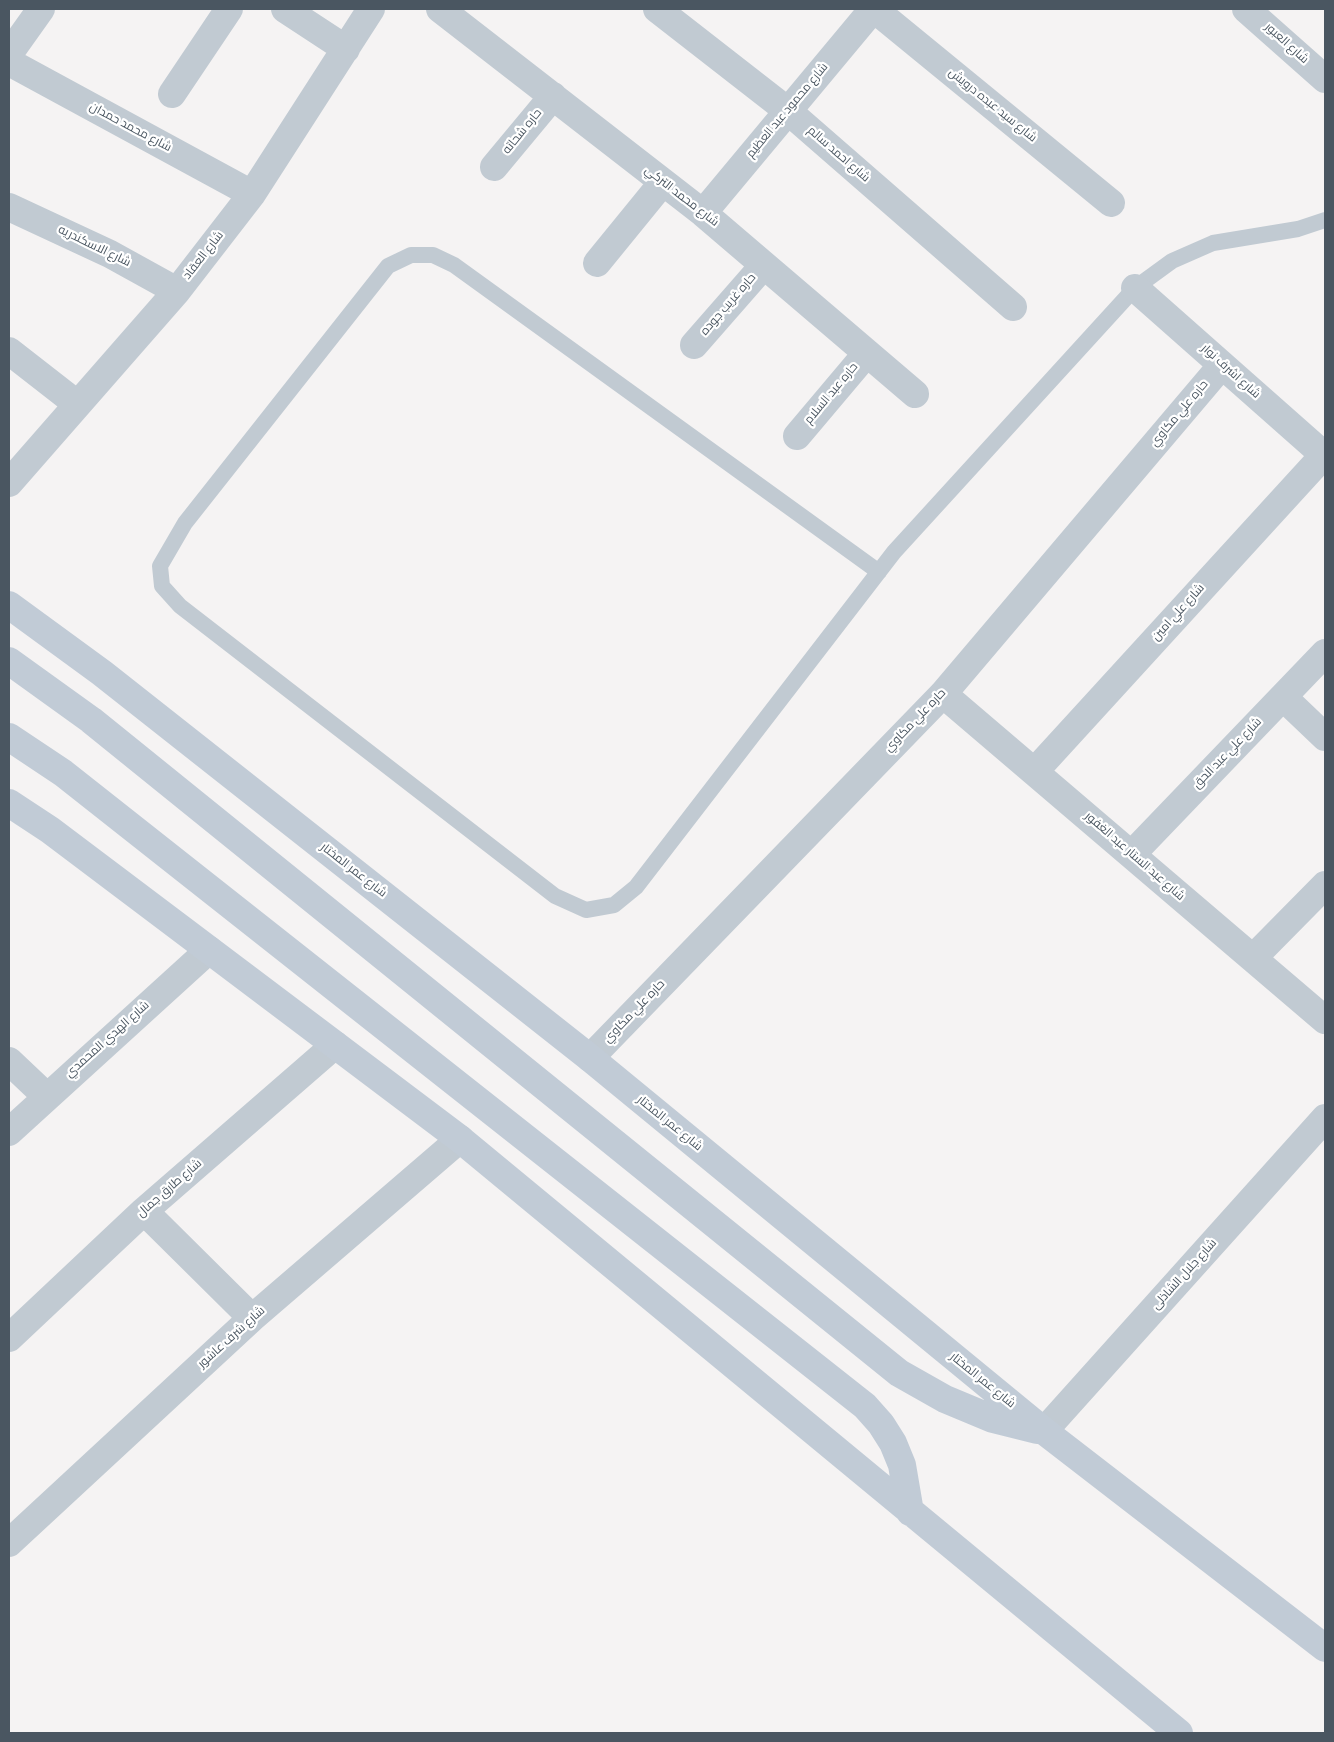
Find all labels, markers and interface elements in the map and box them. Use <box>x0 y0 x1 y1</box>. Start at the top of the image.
street label: شارع العبور <box>1261 21 1311 67</box>
street label: شارع محمود عبد العظيم <box>744 61 832 161</box>
street label: شارع سيد عبده درويش <box>945 66 1039 146</box>
street label: شارع محمد حمدان <box>87 100 173 156</box>
street label: حاره شحاته <box>500 106 546 158</box>
street label: شارع احمد سالم <box>804 124 872 186</box>
street label: شارع محمد التركي <box>641 164 721 230</box>
street label: شارع الاسكندريه <box>55 223 133 271</box>
street label: شارع العقاد <box>181 229 227 283</box>
street label: حاره غريب جوده <box>698 271 760 339</box>
street label: شارع اشرف نوار <box>1198 342 1262 402</box>
street label: حاره عبد السلام <box>802 360 862 428</box>
street label: حاره علي مكاوي <box>1148 378 1212 450</box>
street label: شارع علي امين <box>1150 582 1208 644</box>
street label: حاره علي مكاوي <box>882 686 950 756</box>
street label: شارع علي عبد الحق <box>1191 716 1265 792</box>
street label: شارع عبد الستار عبد الغفور <box>1081 810 1187 904</box>
street label: شارع عمر المختار <box>317 841 389 901</box>
street label: حاره علي مكاوي <box>601 977 669 1047</box>
street label: شارع الهدي المحمدي <box>63 999 153 1081</box>
street label: شارع عمر المختار <box>633 1093 705 1155</box>
street label: شارع طارق جمال <box>135 1157 205 1221</box>
street label: شارع جلال الشاذلى <box>1150 1237 1220 1313</box>
street label: شارع شرف عاشور <box>196 1304 268 1372</box>
street label: شارع عمر المختار <box>946 1350 1018 1412</box>

